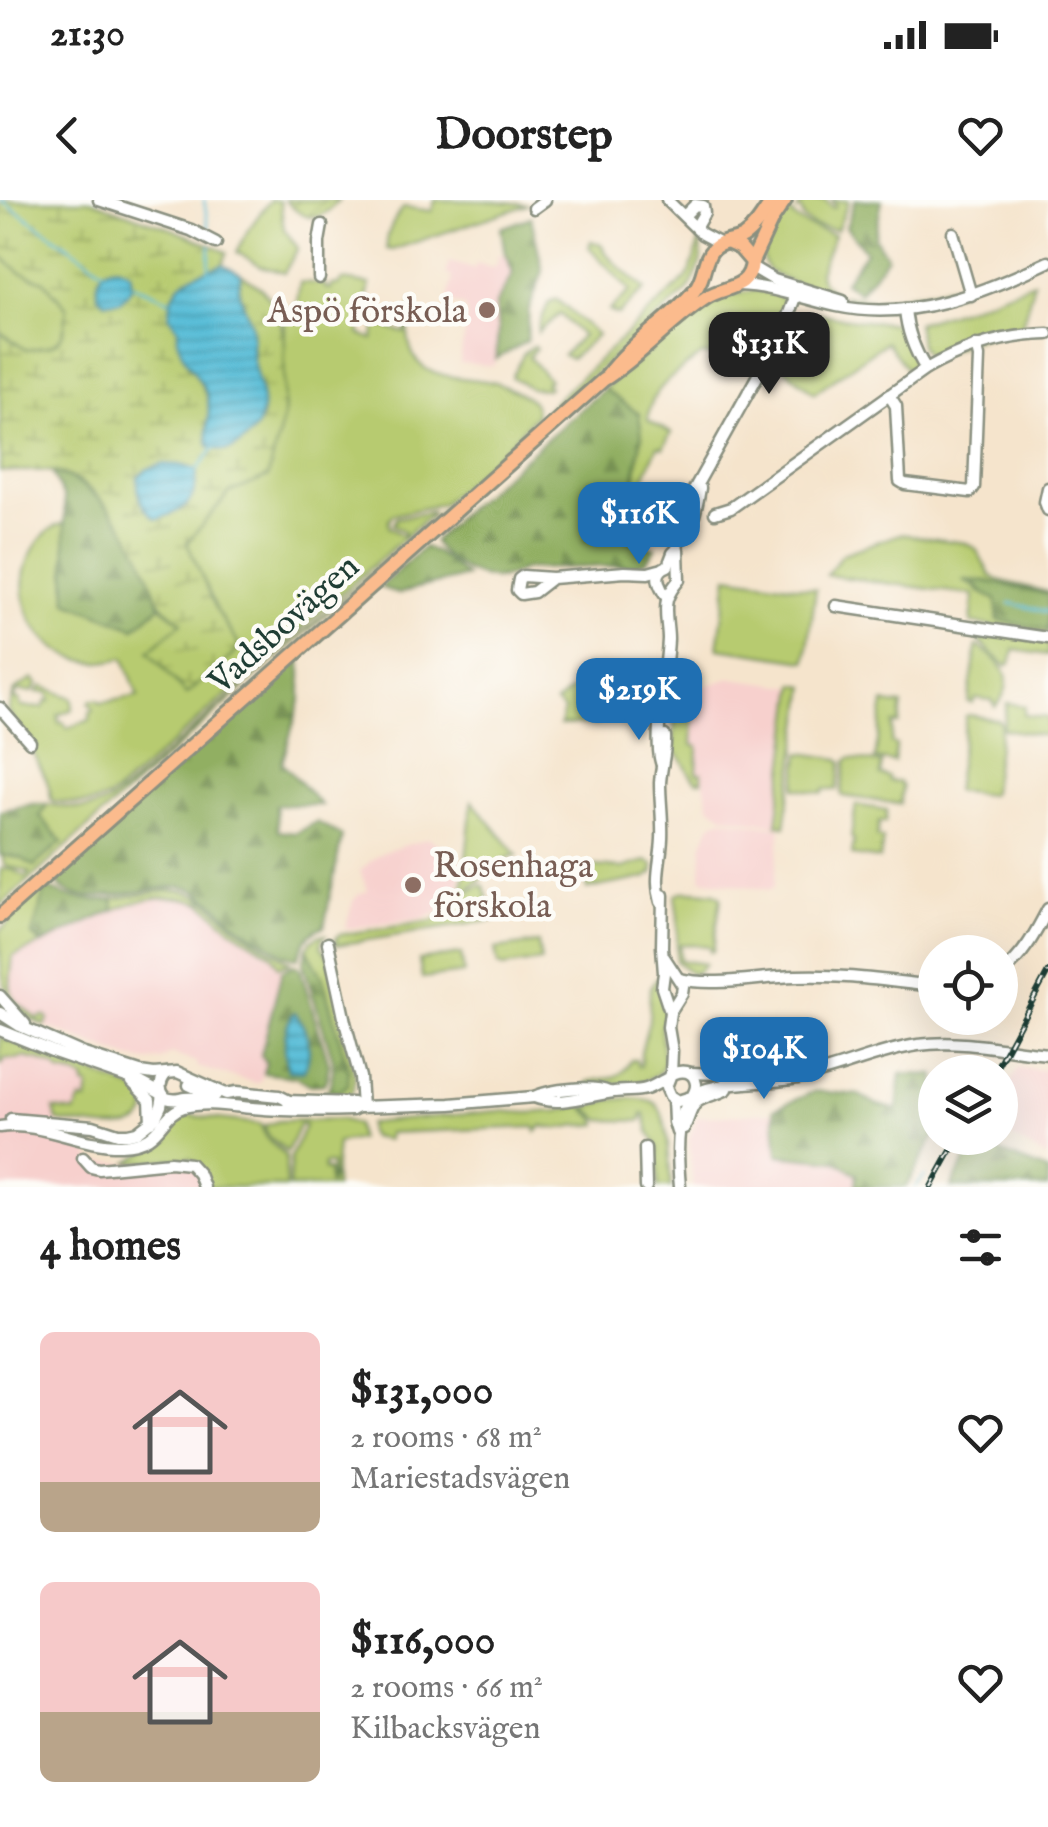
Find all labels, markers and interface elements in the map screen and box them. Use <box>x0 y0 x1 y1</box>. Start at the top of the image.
text: 21:30 <box>50 11 125 59</box>
text: Doorstep <box>435 107 613 164</box>
icon: back <box>40 108 95 163</box>
icon: heart <box>953 108 1008 163</box>
place label: Aspö förskola <box>266 290 468 335</box>
marker: Aspö förskola <box>476 299 498 321</box>
pin: $131K <box>699 312 839 397</box>
text: $131K <box>731 324 807 365</box>
pin: $116K <box>569 482 709 567</box>
text: $116K <box>600 494 678 535</box>
street label: Vadsbovägen <box>199 545 370 705</box>
pin: $219K <box>569 658 709 743</box>
text: $219K <box>598 670 680 711</box>
place label: Rosenhaga förskola <box>433 845 594 930</box>
marker: Rosenhaga förskola <box>402 874 424 896</box>
map controls <box>918 935 1018 1155</box>
button: locate <box>918 935 1018 1035</box>
pin: $104K <box>694 1017 834 1102</box>
text: $104K <box>722 1029 806 1070</box>
button: layers <box>918 1055 1018 1155</box>
icon: filters <box>953 1220 1008 1275</box>
text: 4 homes <box>40 1221 181 1274</box>
text: $131,000 <box>350 1365 493 1418</box>
icon: home <box>120 1372 240 1492</box>
icon: heart <box>953 1405 1008 1460</box>
text: 2 rooms · 68 m² <box>350 1418 542 1459</box>
text: Mariestadsvägen <box>350 1459 570 1500</box>
text: $116,000 <box>350 1615 495 1668</box>
icon: home <box>120 1622 240 1742</box>
icon: heart <box>953 1655 1008 1710</box>
text: 2 rooms · 66 m² <box>350 1668 543 1709</box>
text: Kilbacksvägen <box>350 1709 541 1750</box>

